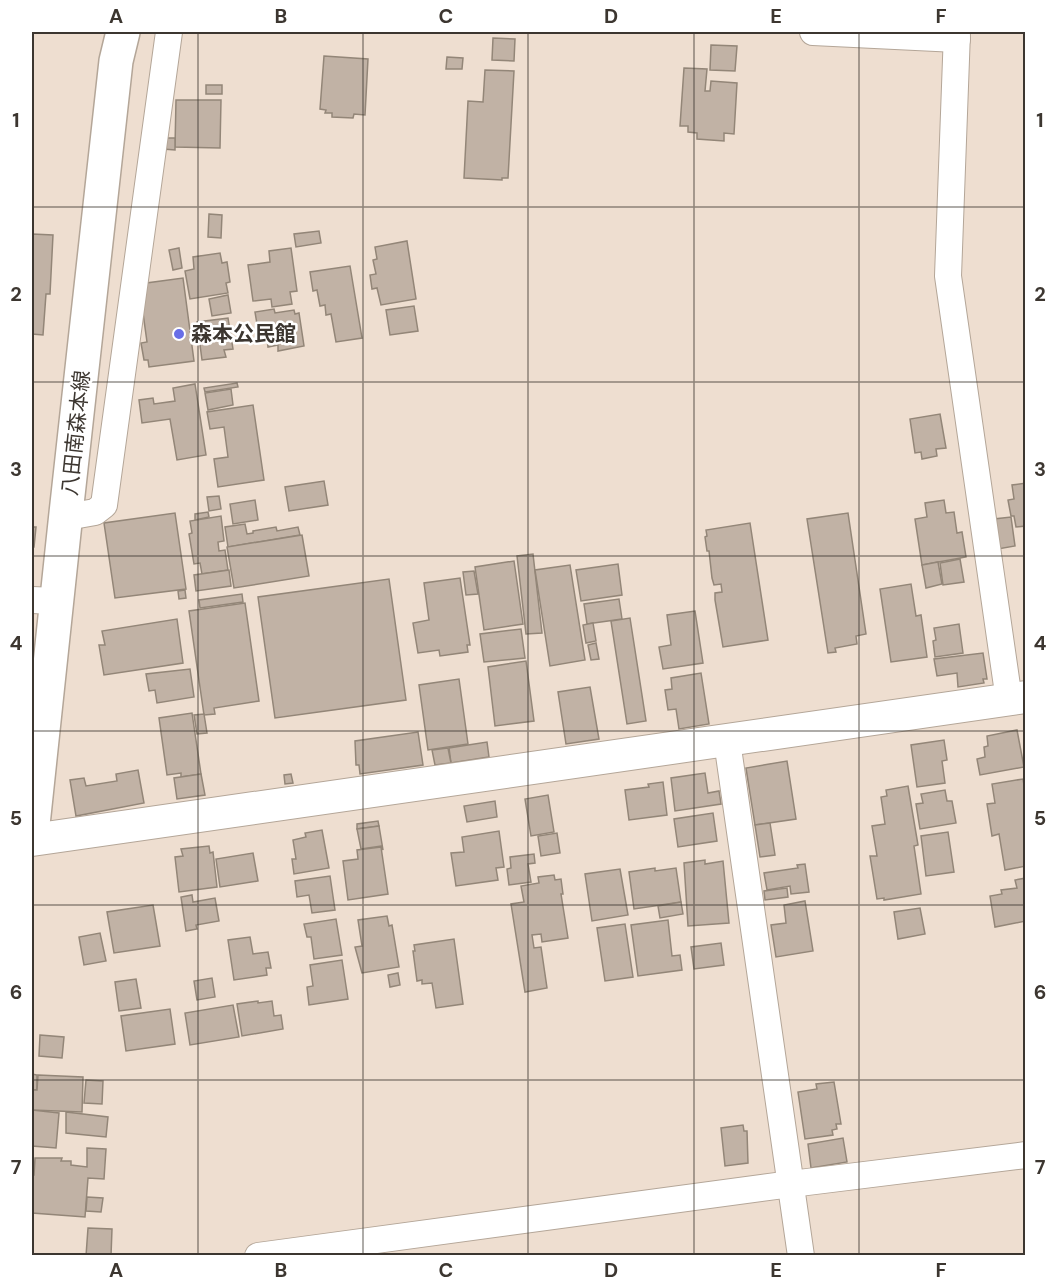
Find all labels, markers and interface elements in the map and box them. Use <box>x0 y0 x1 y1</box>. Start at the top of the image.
text: A <box>109 3 123 29</box>
text: B <box>275 3 287 29</box>
text: C <box>439 3 453 29</box>
text: D <box>604 3 618 29</box>
text: E <box>770 3 782 29</box>
text: F <box>935 3 947 29</box>
text: 1 <box>12 107 20 133</box>
text: 1 <box>1036 107 1044 133</box>
text: 2 <box>10 281 22 307</box>
text: 2 <box>1034 281 1046 307</box>
place label: 森本公民館 <box>191 320 296 348</box>
marker: 森本公民館 <box>172 327 186 341</box>
street label: 八田南森本線 <box>55 369 97 497</box>
text: 3 <box>10 456 22 482</box>
text: 3 <box>1034 456 1046 482</box>
text: 4 <box>10 630 23 656</box>
text: 4 <box>1034 630 1047 656</box>
text: 5 <box>10 805 22 831</box>
text: 5 <box>1034 805 1046 831</box>
text: 6 <box>10 979 22 1005</box>
text: 6 <box>1034 979 1046 1005</box>
text: 7 <box>11 1154 22 1180</box>
text: 7 <box>1035 1154 1046 1180</box>
text: A <box>109 1257 123 1283</box>
text: B <box>275 1257 287 1283</box>
text: C <box>439 1257 453 1283</box>
text: D <box>604 1257 618 1283</box>
text: E <box>770 1257 782 1283</box>
text: F <box>935 1257 947 1283</box>

